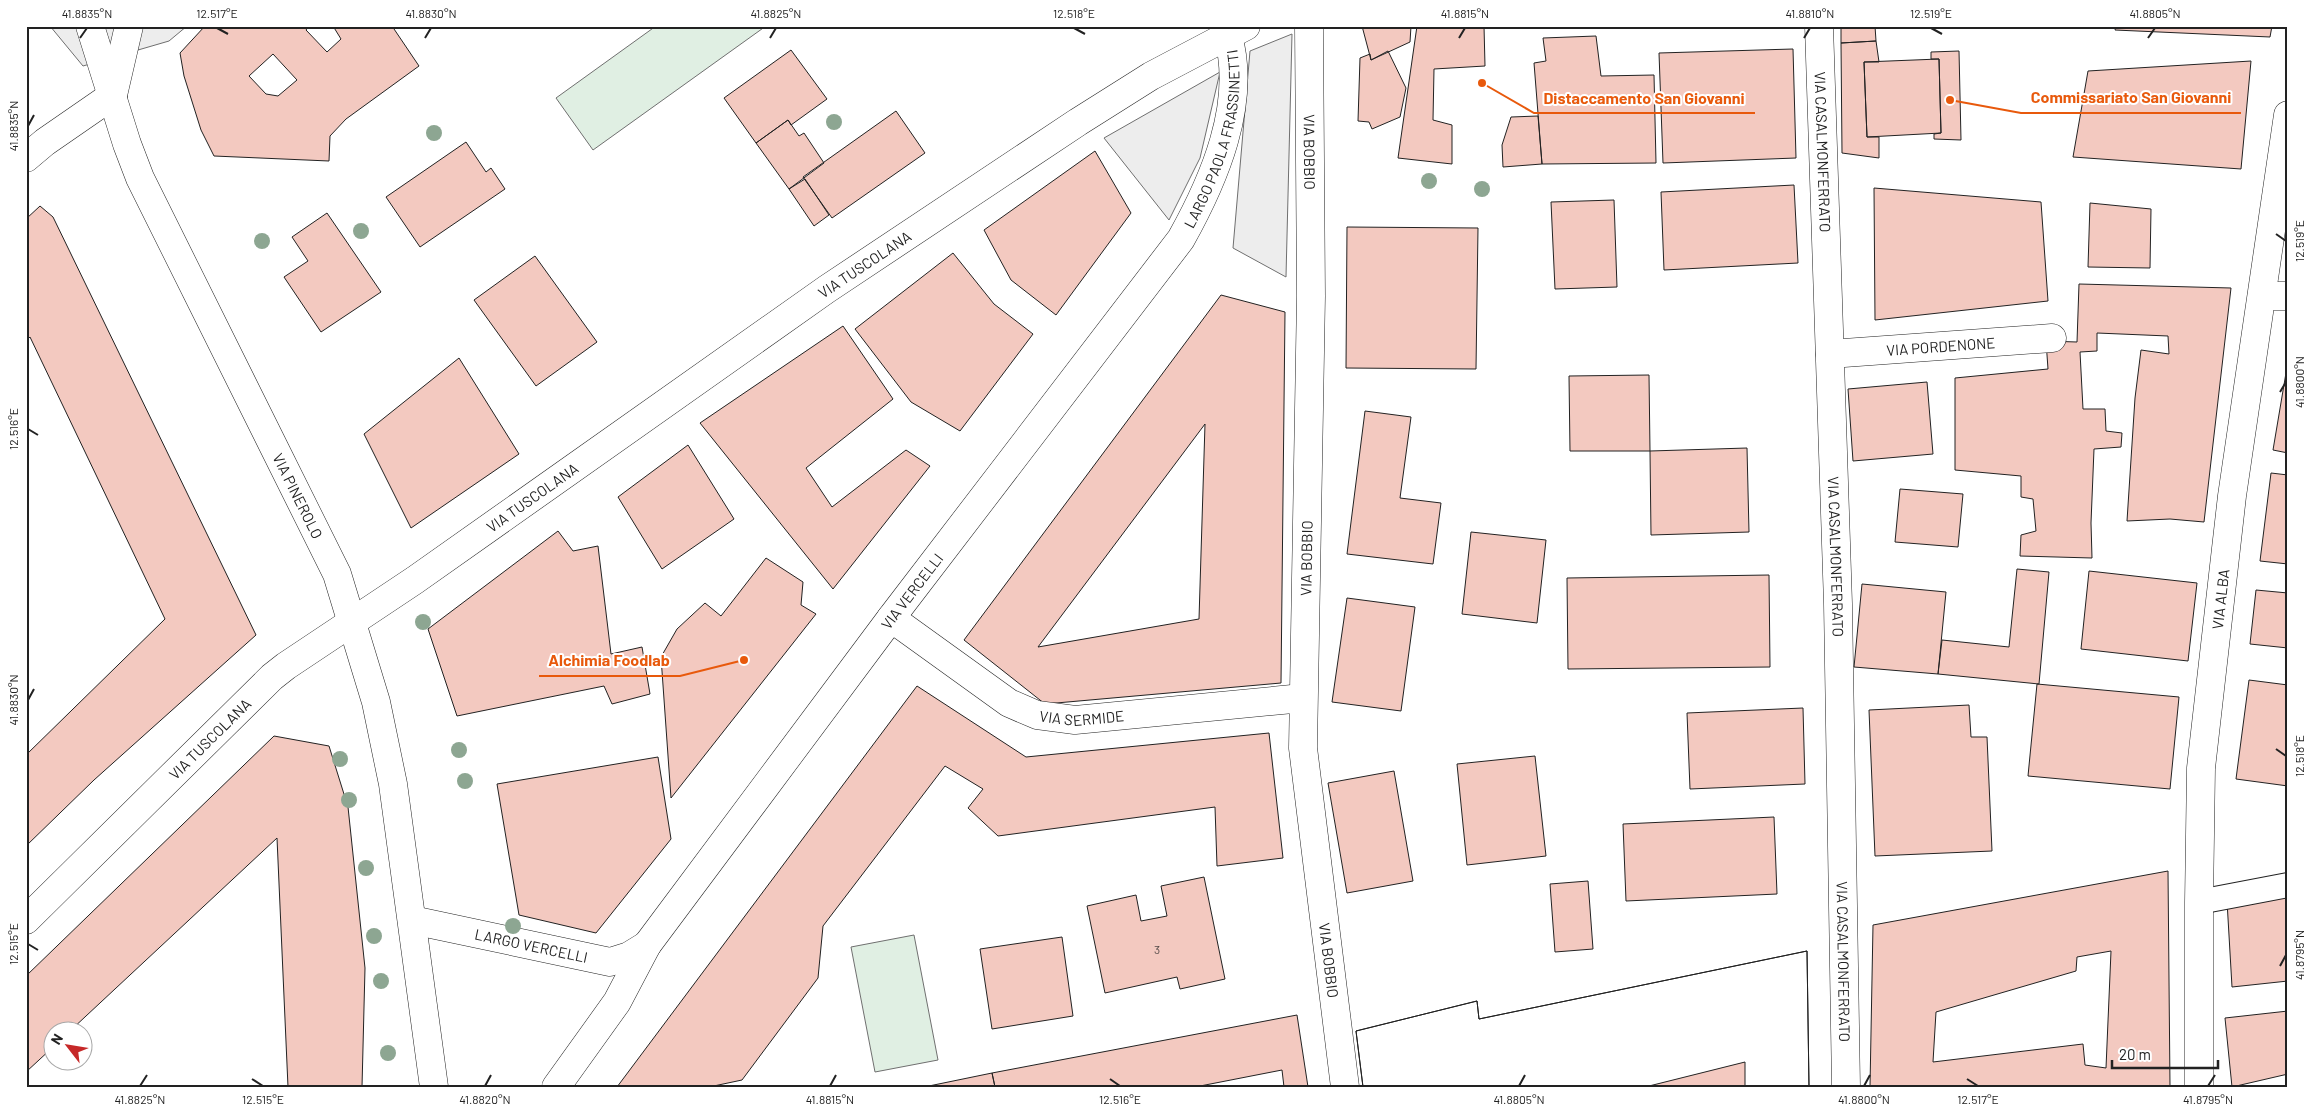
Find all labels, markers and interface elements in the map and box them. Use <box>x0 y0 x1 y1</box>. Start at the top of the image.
text: 41.8835°N <box>62 6 112 20</box>
text: 12.517°E <box>196 6 238 20</box>
text: 41.8830°N <box>405 6 457 20</box>
text: 41.8825°N <box>751 6 801 20</box>
text: 12.518°E <box>1053 6 1095 20</box>
text: 41.8815°N <box>1441 6 1489 20</box>
text: 41.8810°N <box>1786 6 1834 20</box>
text: 12.519°E <box>1910 6 1952 20</box>
text: 41.8805°N <box>2129 6 2181 20</box>
street label: LARGO PAOLA FRASSINETTI <box>1180 48 1243 231</box>
street label: VIA CASALMONFERRATO <box>1812 71 1835 233</box>
callout: Distaccamento San Giovanni <box>1534 82 1755 113</box>
callout: Commissariato San Giovanni <box>2021 82 2241 113</box>
text: Commissariato San Giovanni <box>2031 87 2231 106</box>
text: Distaccamento San Giovanni <box>1543 88 1745 107</box>
text: 41.8835°N <box>6 101 20 151</box>
street label: VIA BOBBIO <box>1301 114 1319 190</box>
text: 12.519°E <box>2292 220 2306 262</box>
street label: VIA TUSCOLANA <box>814 227 914 302</box>
street label: VIA PORDENONE <box>1886 333 1996 359</box>
text: 41.8800°N <box>2292 356 2306 408</box>
text: 12.516°E <box>6 408 20 450</box>
street label: VIA PINEROLO <box>269 450 327 541</box>
street label: VIA TUSCOLANA <box>483 459 581 536</box>
street label: VIA CASALMONFERRATO <box>1825 476 1848 637</box>
street label: VIA BOBBIO <box>1296 520 1316 596</box>
street label: VIA VERCELLI <box>877 549 946 633</box>
street label: VIA ALBA <box>2208 568 2233 630</box>
callout: Alchimia Foodlab <box>539 645 680 676</box>
text: Alchimia Foodlab <box>548 650 670 669</box>
text: 41.8830°N <box>6 674 20 726</box>
street label: VIA TUSCOLANA <box>165 694 254 783</box>
street label: VIA SERMIDE <box>1038 706 1125 729</box>
text: 12.518°E <box>2292 735 2306 777</box>
street label: VIA CASALMONFERRATO <box>1834 881 1854 1042</box>
street label: VIA BOBBIO <box>1316 922 1343 999</box>
text: 12.515°E <box>6 923 20 965</box>
street label: LARGO VERCELLI <box>473 925 589 966</box>
text: 41.8795°N <box>2292 930 2306 980</box>
house number: 3 <box>1154 942 1160 956</box>
north arrow <box>42 1020 92 1070</box>
text: N <box>47 1031 66 1047</box>
scale bar <box>2112 1038 2218 1070</box>
text: 20 m <box>2119 1045 2151 1063</box>
text: 41.8825°N <box>115 1092 165 1106</box>
text: 12.515°E <box>242 1092 284 1106</box>
text: 41.8820°N <box>459 1092 511 1106</box>
text: 41.8815°N <box>806 1092 854 1106</box>
text: 12.516°E <box>1099 1092 1141 1106</box>
text: 41.8805°N <box>1493 1092 1545 1106</box>
text: 41.8800°N <box>1838 1092 1890 1106</box>
text: 12.517°E <box>1957 1092 1999 1106</box>
text: 41.8795°N <box>2183 1092 2233 1106</box>

